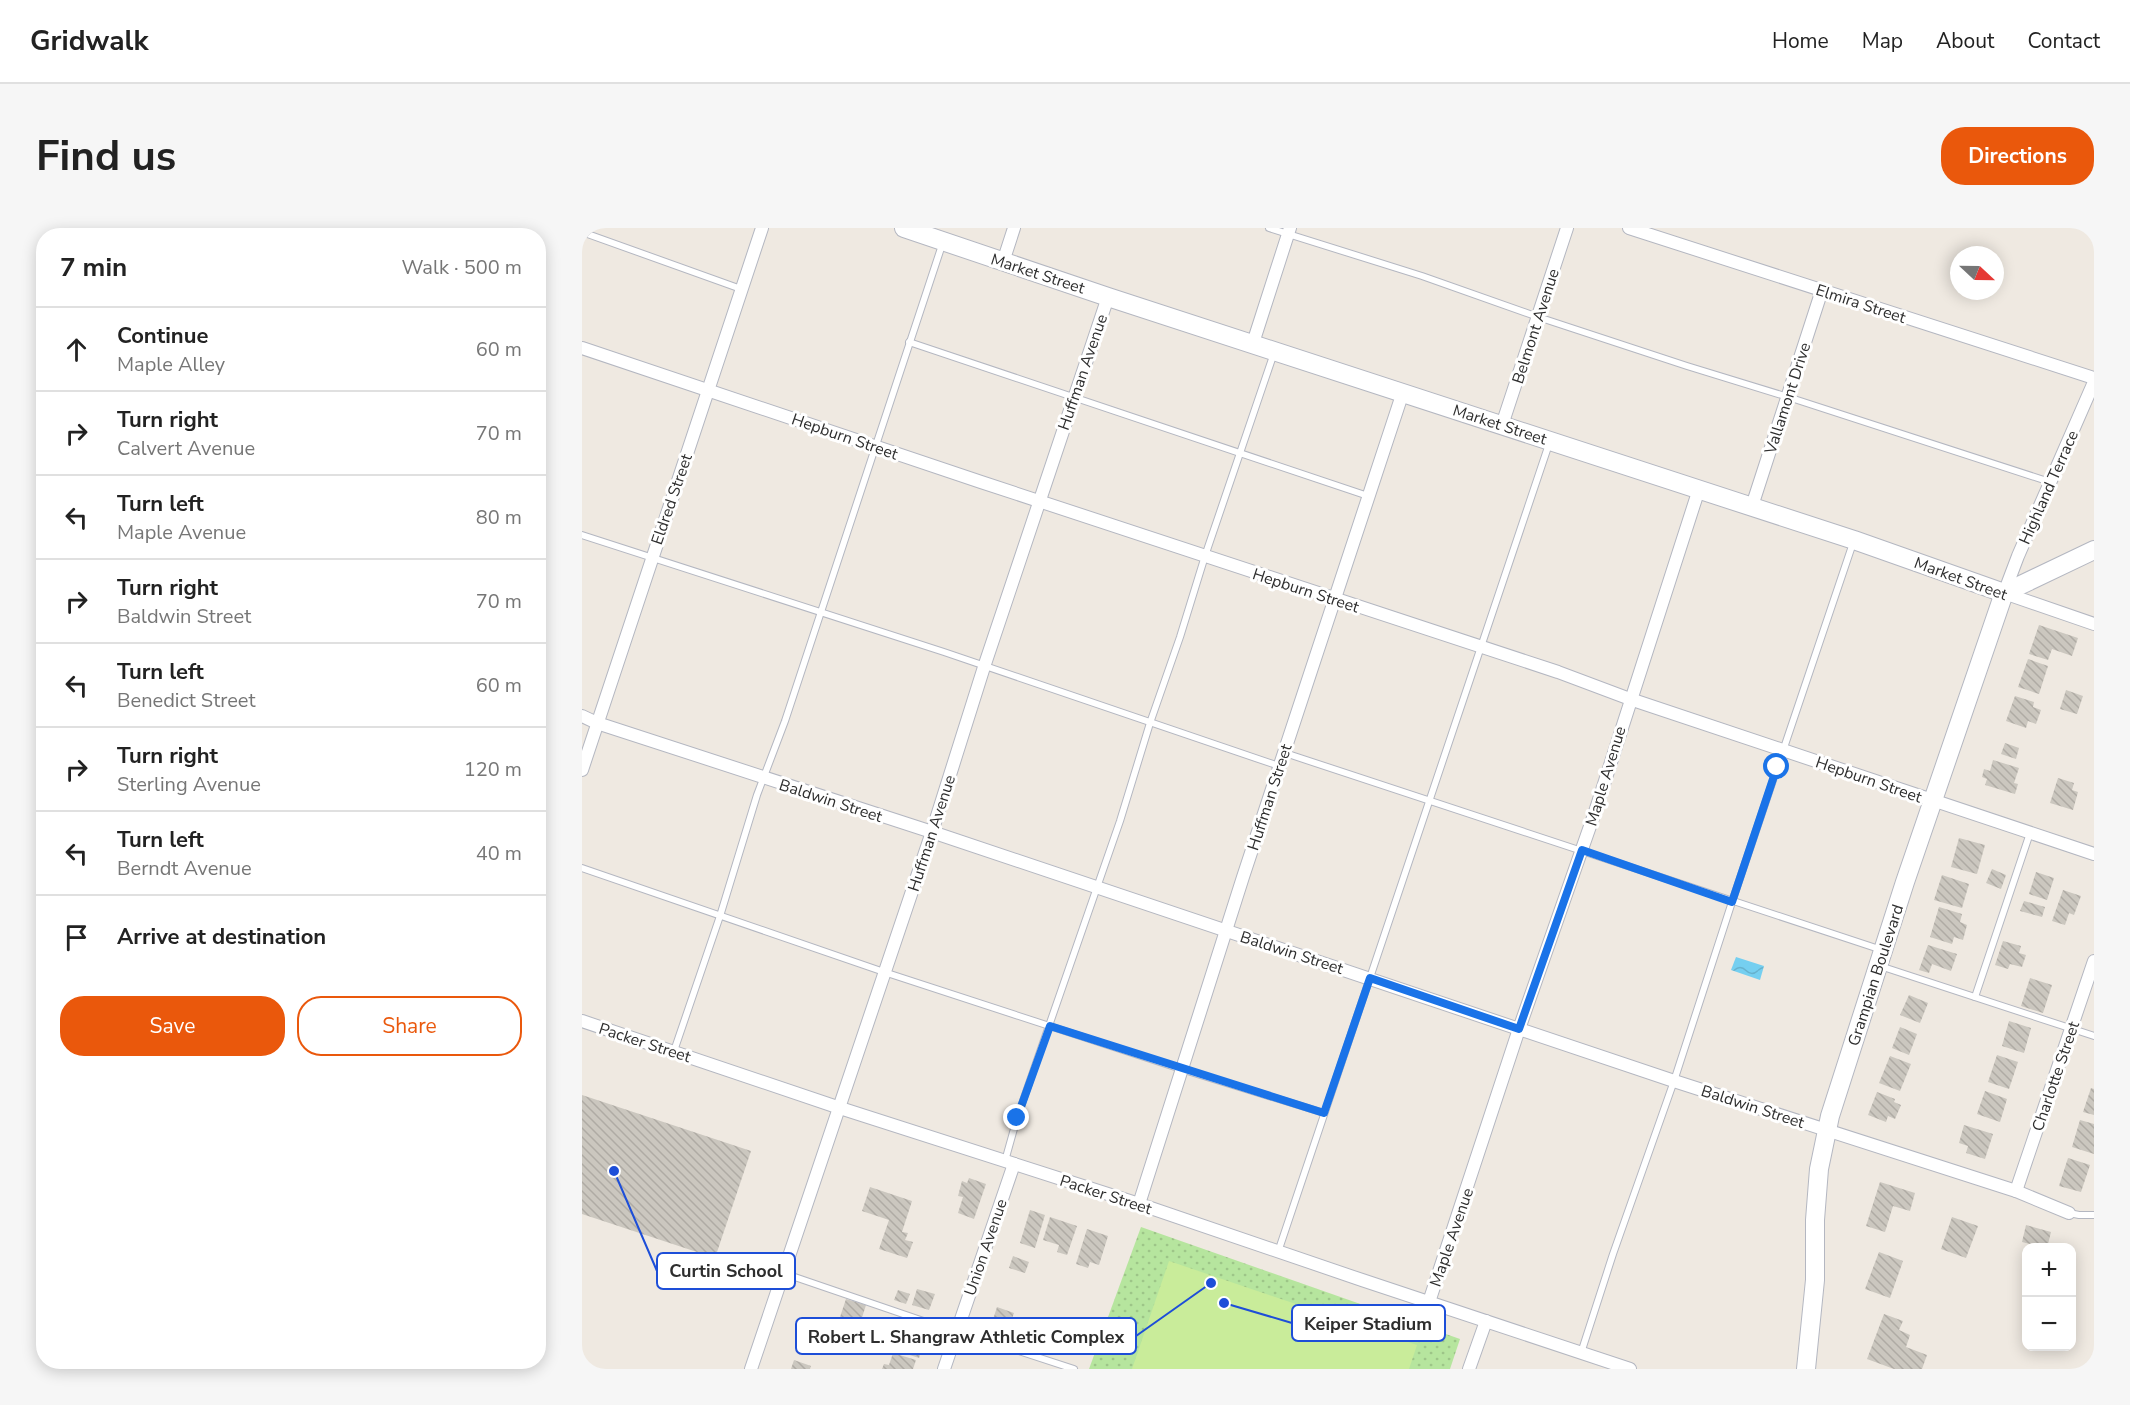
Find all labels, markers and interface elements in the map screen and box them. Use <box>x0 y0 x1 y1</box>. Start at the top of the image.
text: Gridwalk <box>30 22 148 60</box>
text: Home <box>1772 27 1829 55</box>
text: Map <box>1862 27 1903 55</box>
text: About <box>1936 27 1994 55</box>
text: Contact <box>2027 27 2100 55</box>
button: Directions <box>1941 127 2094 185</box>
text: Find us <box>36 128 176 185</box>
north arrow <box>1950 246 2004 300</box>
street label: Market Street <box>988 248 1088 300</box>
text: 7 min <box>60 250 127 285</box>
text: Walk · 500 m <box>402 254 522 281</box>
street label: Belmont Avenue <box>1507 266 1565 387</box>
street label: Elmira Street <box>1813 279 1909 329</box>
street label: Huffman Avenue <box>1053 311 1113 433</box>
text: Continue <box>117 321 208 351</box>
icon: ahead <box>60 333 93 366</box>
text: 60 m <box>476 336 522 363</box>
street label: Vallamont Drive <box>1759 340 1816 458</box>
text: Maple Alley <box>117 351 225 378</box>
street label: Market Street <box>1450 399 1550 451</box>
text: Turn right <box>117 405 218 435</box>
street label: Hepburn Street <box>789 408 901 466</box>
icon: right <box>60 417 93 450</box>
text: 70 m <box>476 420 522 447</box>
street label: Highland Terrace <box>2014 427 2084 548</box>
text: Calvert Avenue <box>117 435 255 462</box>
street label: Eldred Street <box>646 451 698 548</box>
text: Turn left <box>117 489 204 519</box>
icon: left <box>60 501 93 534</box>
text: 80 m <box>476 504 522 531</box>
text: Maple Avenue <box>117 519 246 546</box>
street label: Market Street <box>1911 552 2011 606</box>
street label: Hepburn Street <box>1250 563 1362 619</box>
text: Turn right <box>117 573 218 603</box>
icon: right <box>60 585 93 618</box>
text: 70 m <box>476 588 522 615</box>
text: Baldwin Street <box>117 603 251 630</box>
text: Turn left <box>117 657 204 687</box>
icon: left <box>60 669 93 702</box>
text: 60 m <box>476 672 522 699</box>
text: Benedict Street <box>117 687 255 714</box>
street label: Maple Avenue <box>1580 724 1632 829</box>
text: Turn right <box>117 741 218 771</box>
street label: Huffman Street <box>1242 741 1298 853</box>
street label: Hepburn Street <box>1813 751 1925 809</box>
icon: right <box>60 753 93 786</box>
route start <box>1763 753 1789 779</box>
text: 120 m <box>464 756 522 783</box>
text: Sterling Avenue <box>117 771 261 798</box>
street label: Huffman Avenue <box>903 772 961 894</box>
street label: Baldwin Street <box>776 774 885 828</box>
text: Turn left <box>117 825 204 855</box>
icon: left <box>60 837 93 870</box>
text: 40 m <box>476 840 522 867</box>
text: Berndt Avenue <box>117 855 252 882</box>
street label: Grampian Boulevard <box>1843 902 1909 1049</box>
icon: arrive <box>60 921 93 954</box>
text: Arrive at destination <box>117 922 326 952</box>
street label: Baldwin Street <box>1237 926 1346 980</box>
button: Save <box>60 996 285 1056</box>
button: Share <box>297 996 522 1056</box>
street label: Packer Street <box>596 1018 694 1068</box>
street label: Charlotte Street <box>2027 1018 2085 1134</box>
street label: Baldwin Street <box>1698 1080 1807 1134</box>
route end <box>1003 1104 1029 1130</box>
street label: Packer Street <box>1057 1170 1155 1220</box>
street label: Maple Avenue <box>1425 1185 1479 1290</box>
street label: Union Avenue <box>959 1196 1013 1299</box>
map controls <box>2022 1243 2076 1351</box>
button: + <box>2022 1243 2076 1297</box>
callout: Curtin School <box>657 1253 795 1289</box>
text: Curtin School <box>669 1259 783 1283</box>
button: − <box>2022 1297 2076 1351</box>
callout: Keiper Stadium <box>1292 1305 1445 1341</box>
text: Keiper Stadium <box>1304 1312 1432 1336</box>
callout: Robert L. Shangraw Athletic Complex <box>796 1318 1136 1354</box>
text: Robert L. Shangraw Athletic Complex <box>808 1325 1124 1349</box>

